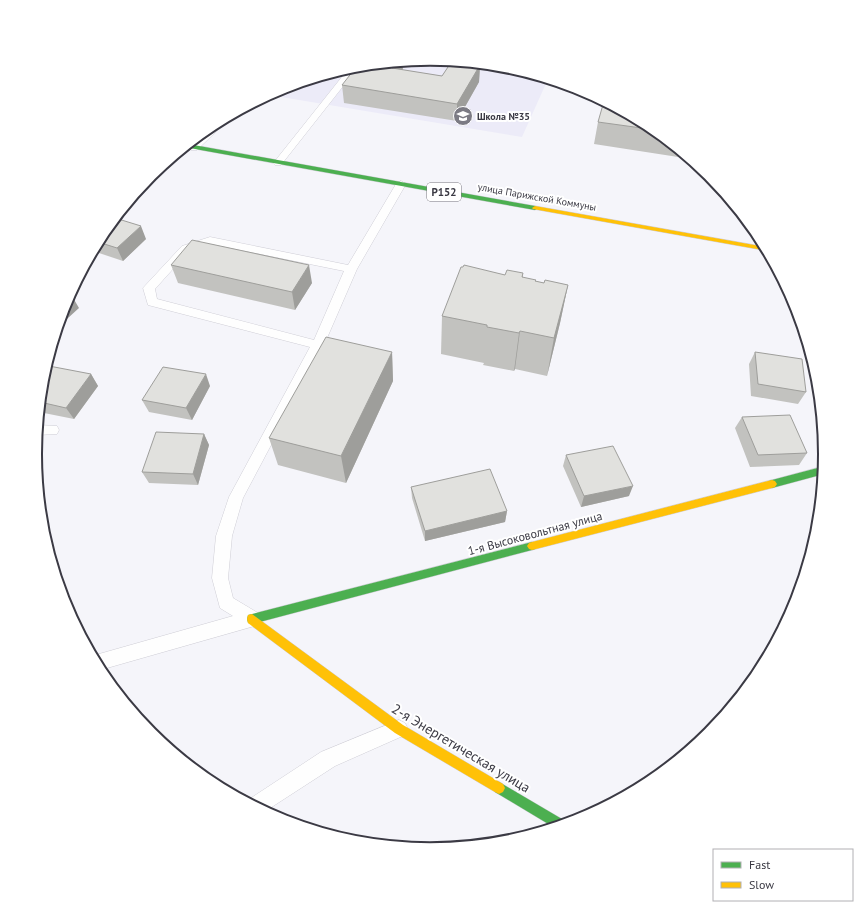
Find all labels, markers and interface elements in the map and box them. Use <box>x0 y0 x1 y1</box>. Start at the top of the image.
school or university icon: Школа №35 <box>452 105 474 127</box>
place label: Школа №35 <box>477 110 530 123</box>
street label: улица Парижской Коммуны <box>477 180 597 214</box>
road number: Р152 <box>427 183 461 201</box>
street label: 1-я Высоковольтная улица <box>466 508 604 558</box>
street label: 2-я Энергетическая улица <box>388 699 534 797</box>
legend <box>713 849 853 901</box>
text: Fast <box>749 857 770 872</box>
text: Slow <box>749 877 774 892</box>

